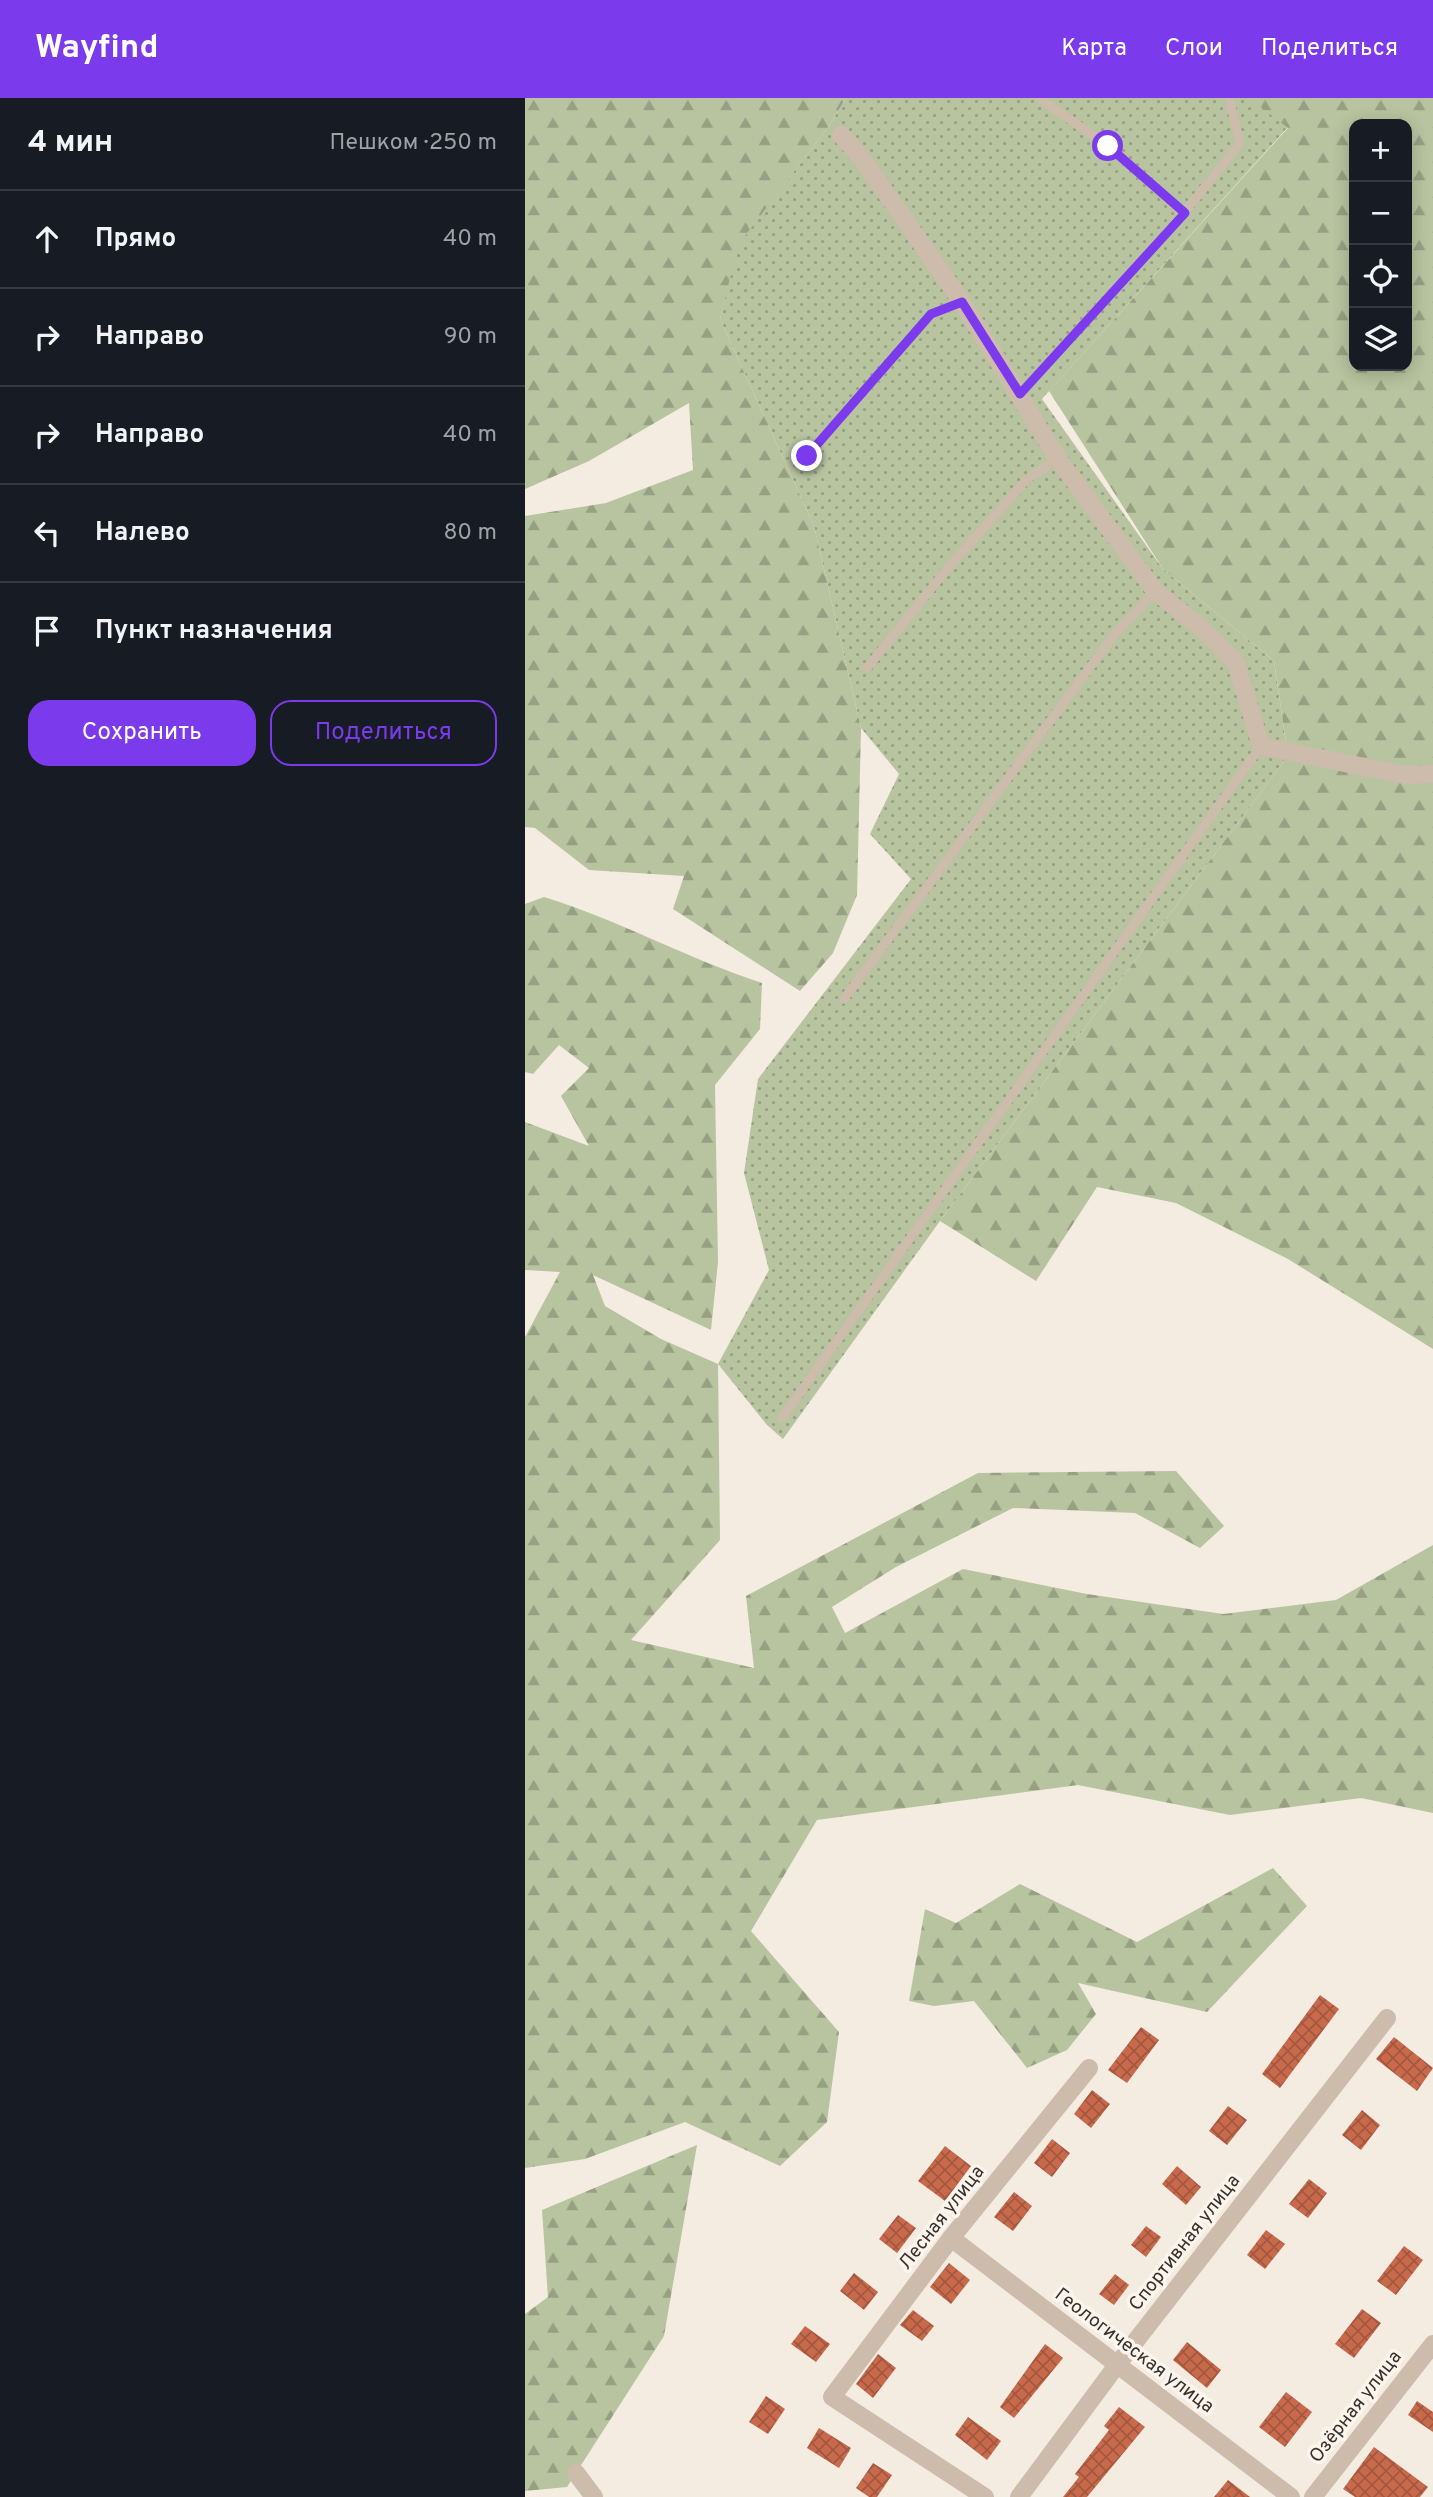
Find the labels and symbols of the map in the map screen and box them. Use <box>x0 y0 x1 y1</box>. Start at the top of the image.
route start <box>1092 130 1123 161</box>
route end <box>791 440 822 471</box>
street label: Лесная улица <box>894 2161 990 2275</box>
street label: Спортивная улица <box>1124 2170 1246 2316</box>
street label: Геологическая улица <box>1049 2283 1219 2419</box>
street label: Озёрная улица <box>1305 2346 1407 2468</box>

